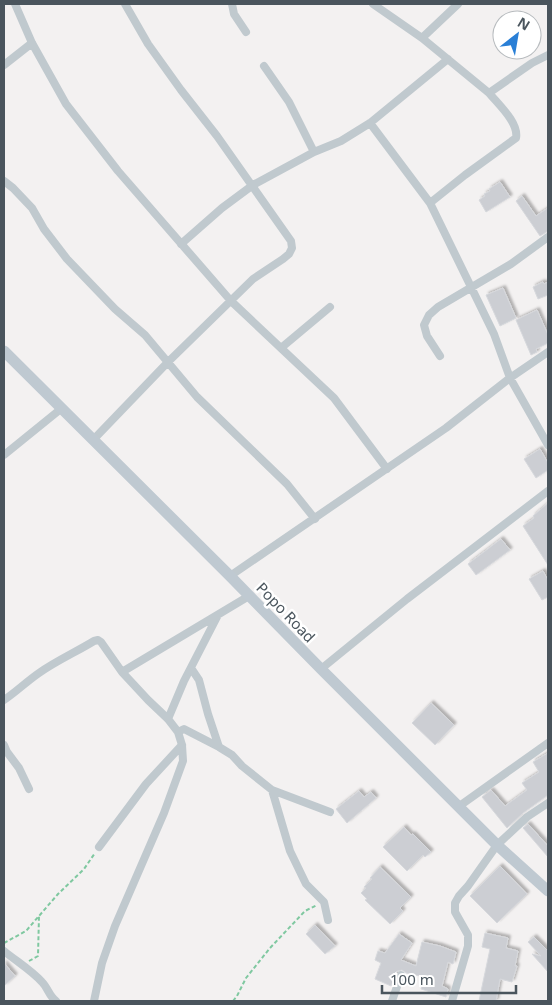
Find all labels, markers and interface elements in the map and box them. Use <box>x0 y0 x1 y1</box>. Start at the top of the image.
north arrow <box>492 10 542 60</box>
text: N <box>514 12 534 35</box>
street label: Popo Road <box>252 578 320 646</box>
scale bar <box>382 962 516 994</box>
text: 100 m <box>390 969 434 989</box>

